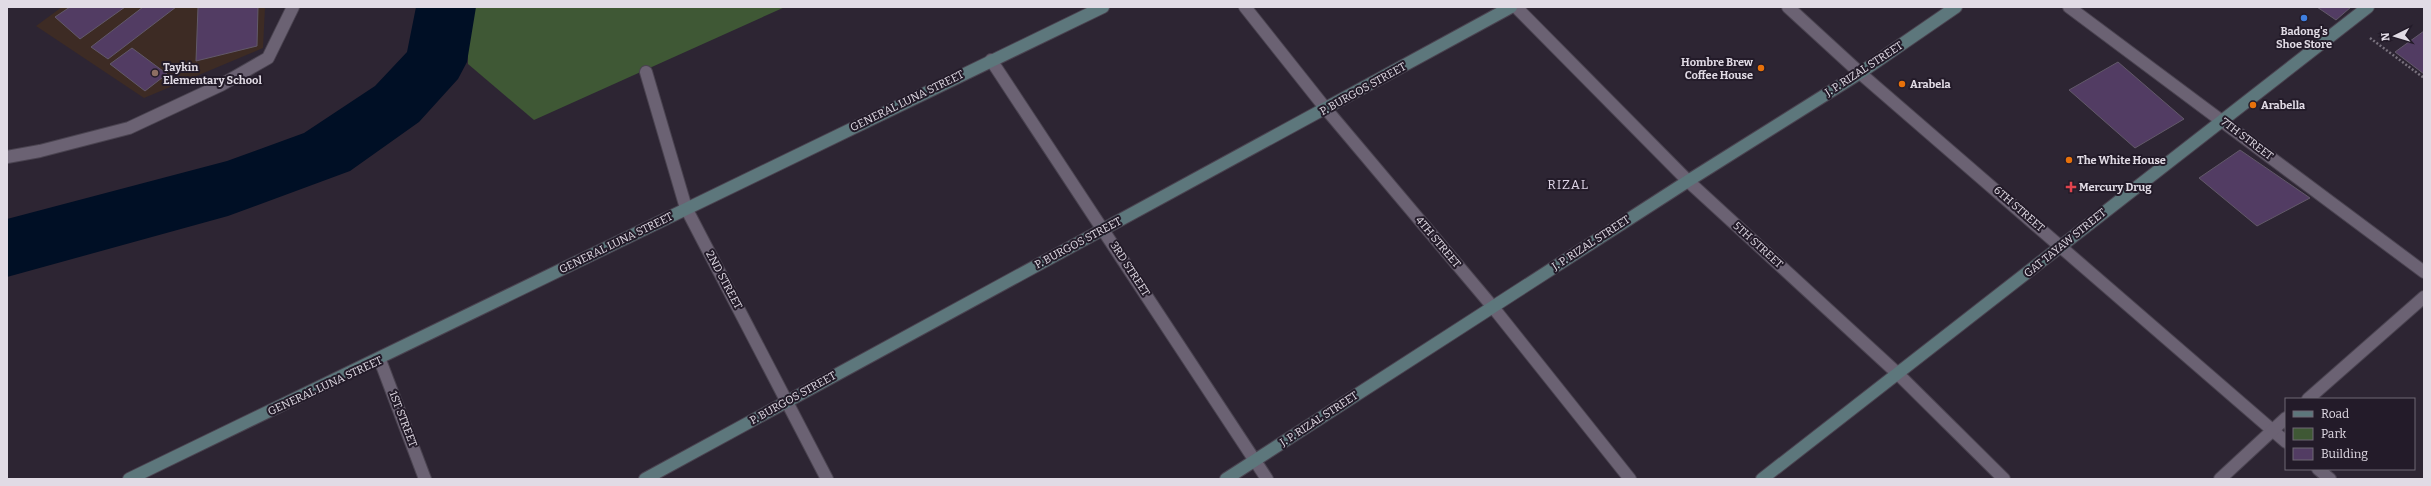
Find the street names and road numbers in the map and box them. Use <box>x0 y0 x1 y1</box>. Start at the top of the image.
street label: J. P. RIZAL STREET <box>1822 39 1906 100</box>
street label: P. BURGOS STREET <box>1318 60 1409 118</box>
street label: GENERAL LUNA STREET <box>848 68 966 134</box>
street label: 7TH STREET <box>2218 115 2276 163</box>
street label: 6TH STREET <box>1991 183 2047 235</box>
street label: GAT TAYAW STREET <box>2021 206 2109 280</box>
street label: GENERAL LUNA STREET <box>557 210 675 276</box>
street label: J. P. RIZAL STREET <box>1549 213 1633 274</box>
street label: P. BURGOS STREET <box>1032 214 1124 271</box>
street label: 4TH STREET <box>1413 214 1464 271</box>
street label: 5TH STREET <box>1730 219 1786 271</box>
street label: 3RD STREET <box>1107 239 1153 299</box>
street label: 2ND STREET <box>703 249 745 312</box>
street label: GENERAL LUNA STREET <box>266 354 385 418</box>
street label: P. BURGOS STREET <box>748 369 839 427</box>
street label: 1ST STREET <box>386 389 420 449</box>
street label: J. P. RIZAL STREET <box>1277 389 1361 450</box>

